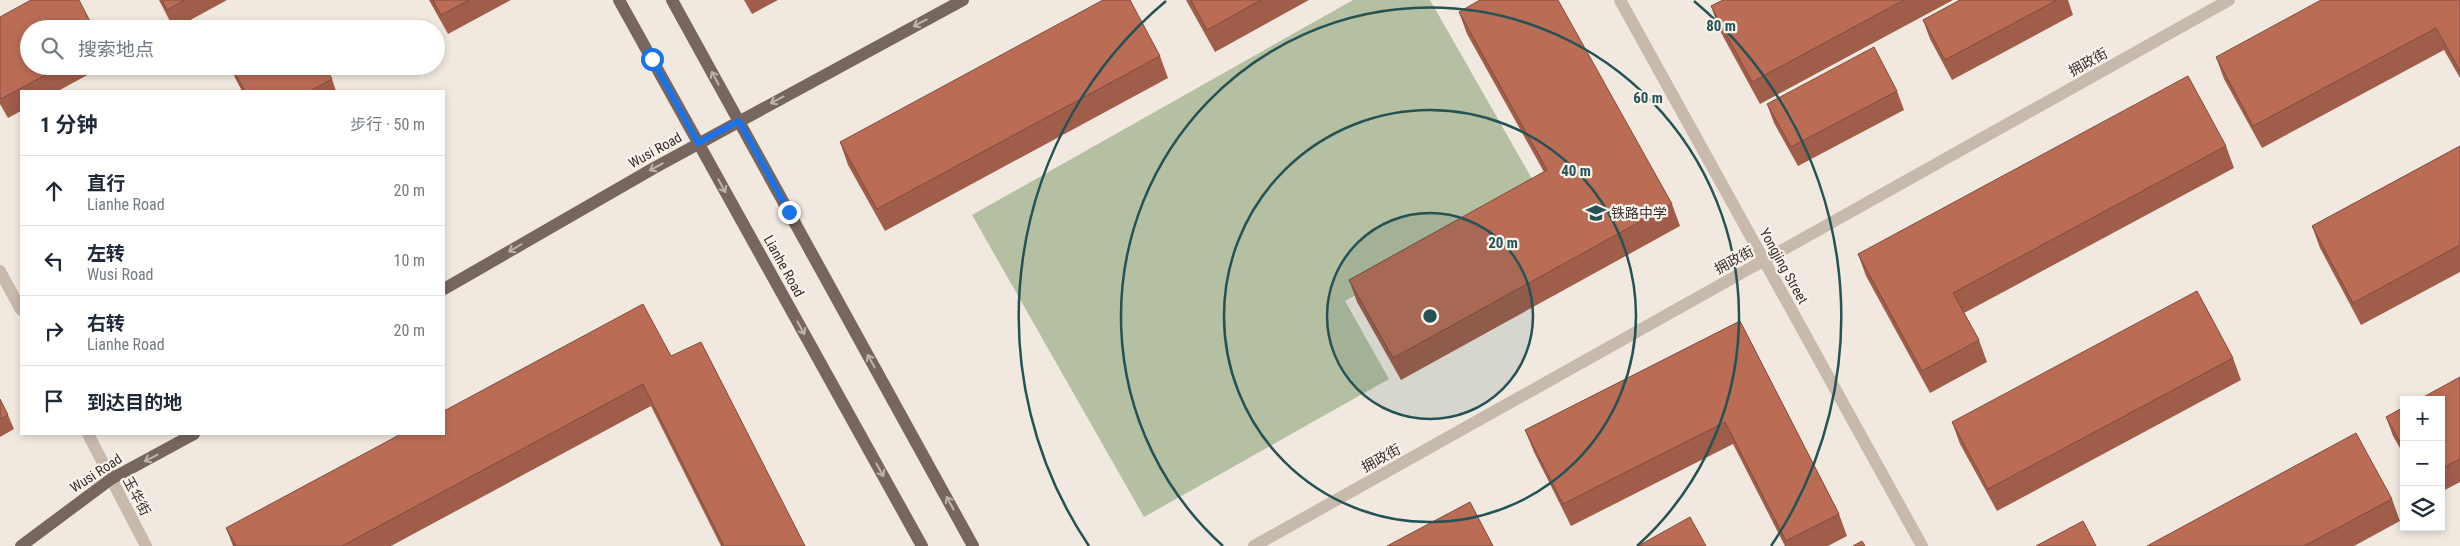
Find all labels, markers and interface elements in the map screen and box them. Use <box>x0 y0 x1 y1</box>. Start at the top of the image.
text: 80 m <box>1706 17 1736 35</box>
one-way arrow <box>912 18 927 28</box>
search box <box>20 20 445 75</box>
icon: search <box>38 34 66 62</box>
text: 搜索地点 <box>78 38 154 61</box>
street label: 拥政街 <box>2066 45 2110 79</box>
route start <box>641 48 664 71</box>
one-way arrow <box>710 71 719 86</box>
text: 60 m <box>1633 89 1663 107</box>
one-way arrow <box>769 95 784 105</box>
text: 1 分钟 <box>40 113 97 137</box>
text: 步行 · 50 m <box>350 115 425 134</box>
street label: Wusi Road <box>626 129 684 171</box>
one-way arrow <box>649 162 663 172</box>
text: 40 m <box>1561 162 1591 180</box>
text: 直行 <box>87 172 125 195</box>
icon: ahead <box>40 177 68 205</box>
one-way arrow <box>717 178 727 193</box>
text: 20 m <box>393 181 425 200</box>
text: Lianhe Road <box>87 195 165 214</box>
route end <box>778 201 801 224</box>
school or university icon: 铁路中学 <box>1585 202 1607 224</box>
place label: 铁路中学 <box>1611 205 1667 221</box>
street label: Yongjing Street <box>1757 226 1811 306</box>
street label: Lianhe Road <box>761 232 807 300</box>
text: 20 m <box>1488 234 1518 252</box>
text: 左转 <box>87 242 125 265</box>
one-way arrow <box>508 243 523 253</box>
street label: 拥政街 <box>1712 243 1756 277</box>
icon: left <box>40 247 68 275</box>
text: 10 m <box>393 251 425 270</box>
text: Wusi Road <box>87 265 154 284</box>
centre of rings <box>1421 307 1439 325</box>
text: 右转 <box>87 312 125 335</box>
icon: right <box>40 317 68 345</box>
one-way arrow <box>796 320 806 335</box>
text: 20 m <box>393 321 425 340</box>
text: Lianhe Road <box>87 335 165 354</box>
one-way arrow <box>866 354 876 369</box>
icon: arrive <box>40 387 68 415</box>
text: 到达目的地 <box>87 391 182 414</box>
map controls <box>2400 396 2445 531</box>
button: + <box>2400 396 2445 441</box>
street label: 拥政街 <box>1359 441 1403 475</box>
button: − <box>2400 441 2445 486</box>
street label: Wusi Road <box>67 450 125 496</box>
one-way arrow <box>144 454 159 463</box>
one-way arrow <box>875 462 885 477</box>
street label: 玉华街 <box>120 474 154 518</box>
button: layers <box>2400 486 2445 531</box>
one-way arrow <box>945 496 955 511</box>

